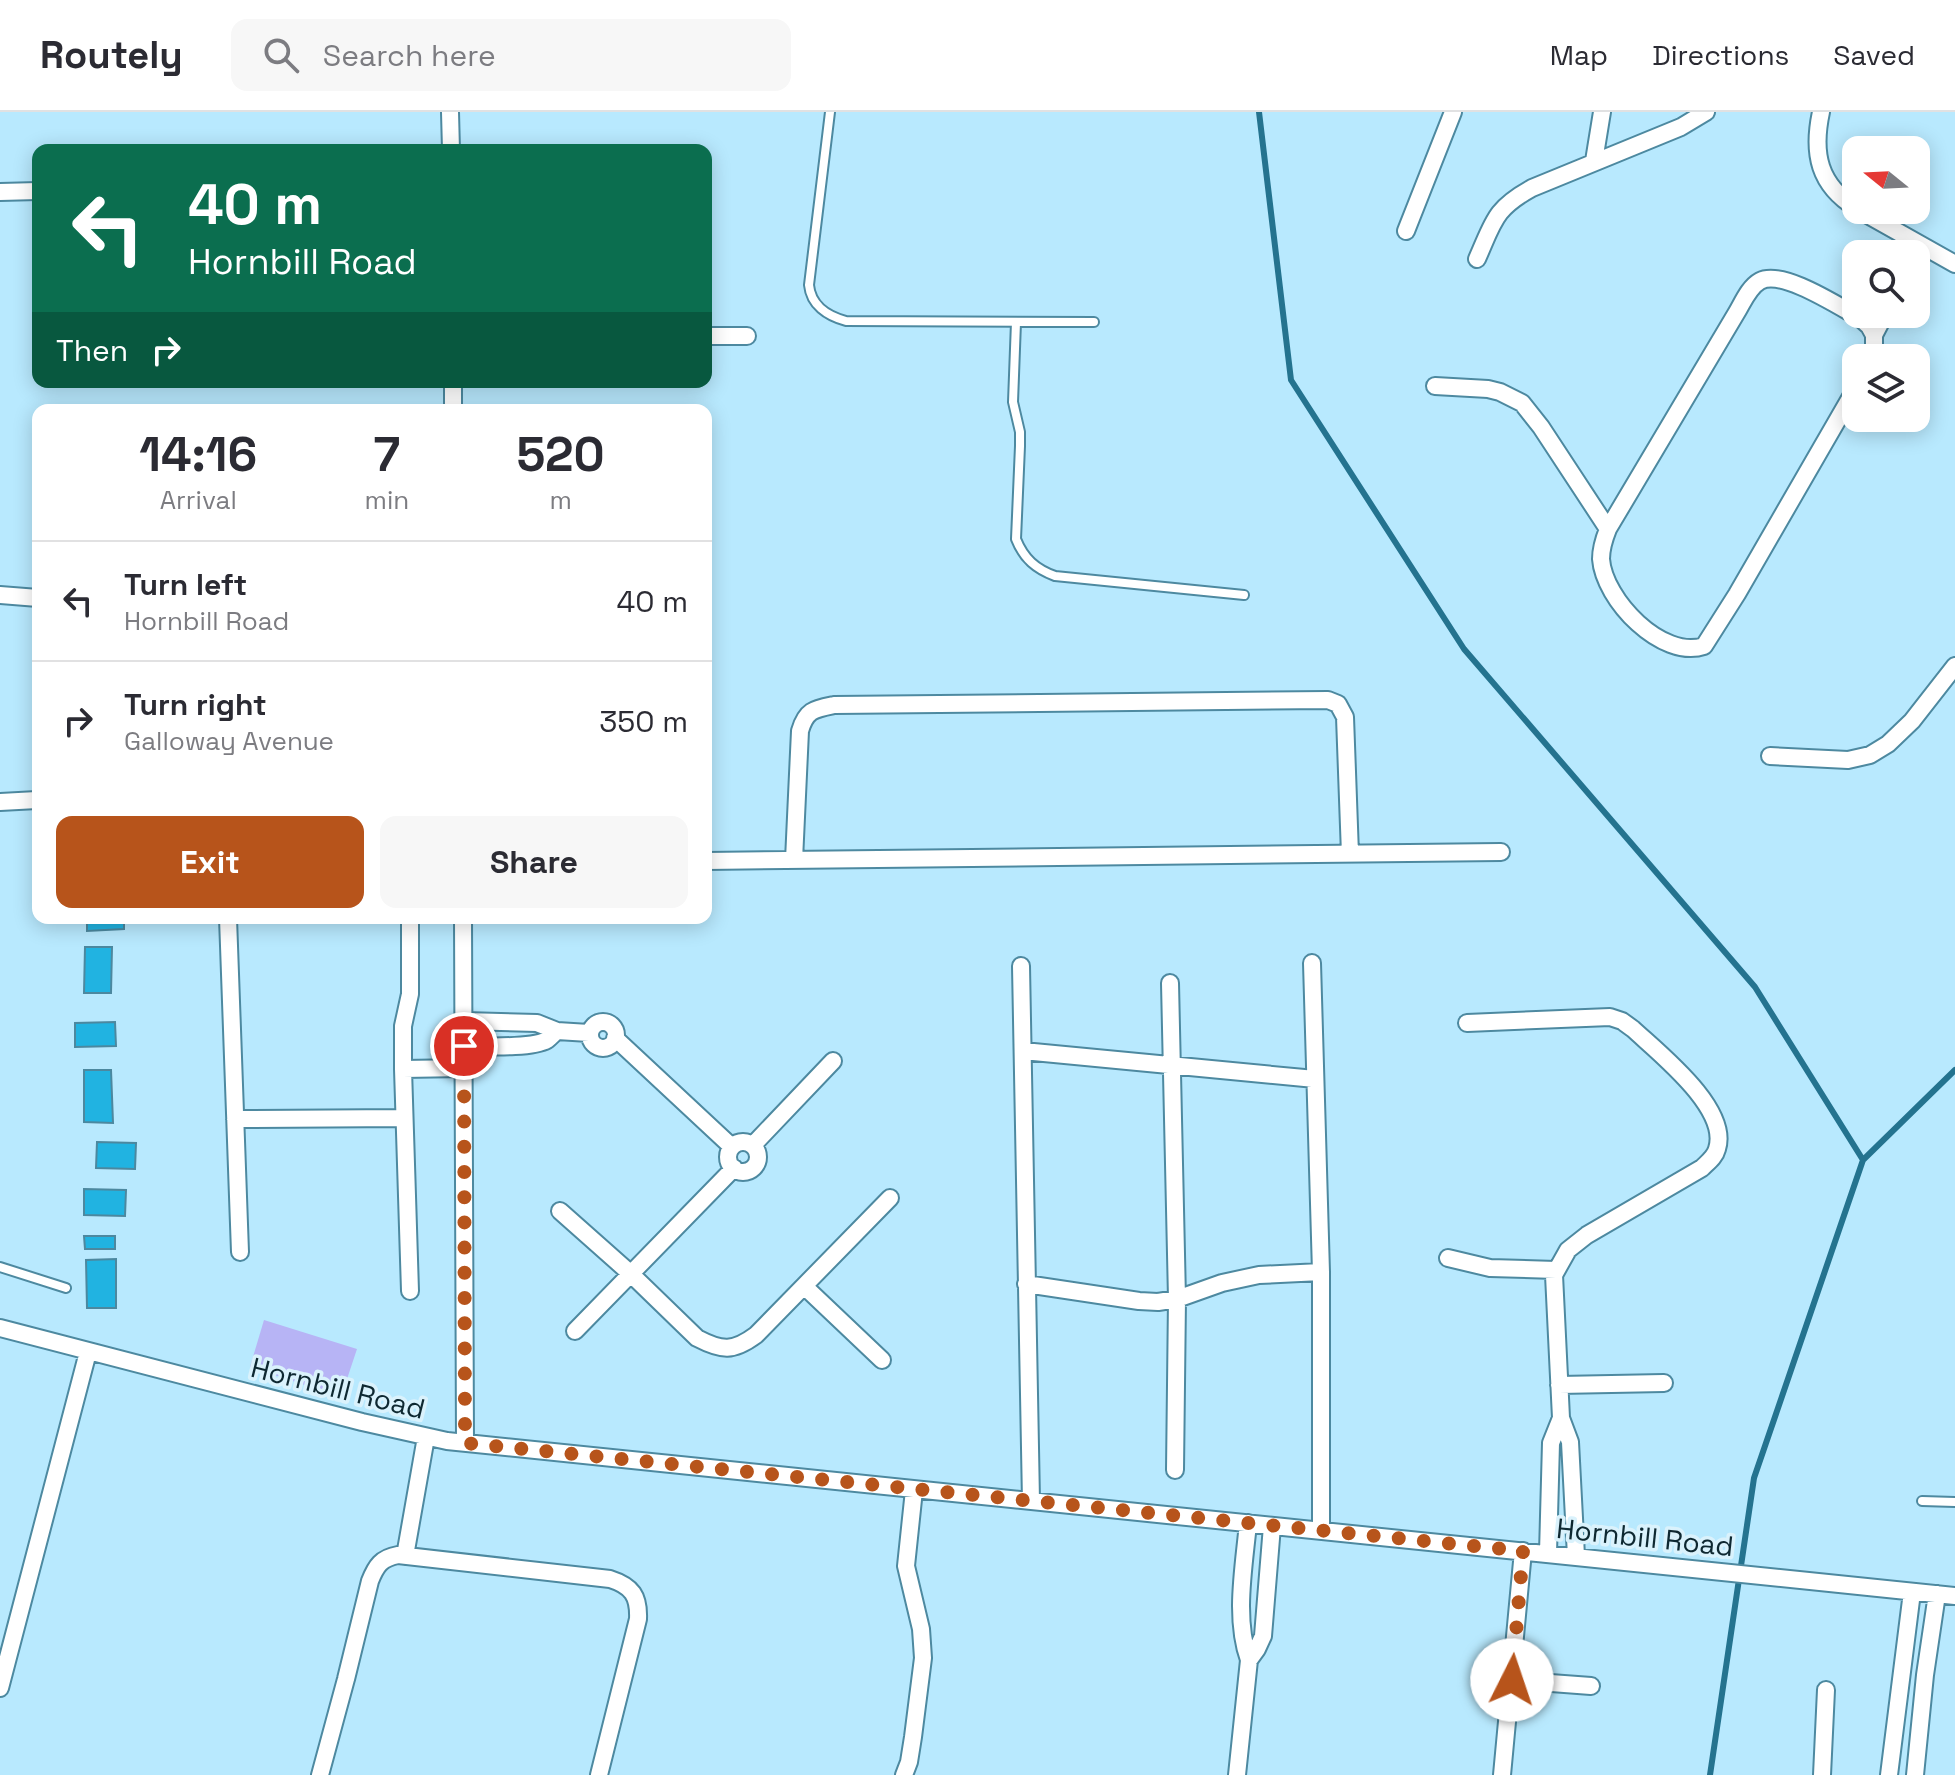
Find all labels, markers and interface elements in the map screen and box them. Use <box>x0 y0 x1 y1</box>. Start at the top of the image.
search box <box>231 19 791 91</box>
text: Routely <box>40 31 183 79</box>
icon: search <box>259 33 303 77</box>
text: Search here <box>323 36 496 75</box>
text: Map <box>1550 37 1608 73</box>
text: Directions <box>1652 37 1789 73</box>
text: Saved <box>1833 37 1915 73</box>
north arrow <box>1842 136 1930 224</box>
map controls <box>1842 136 1930 432</box>
text: 40 m <box>188 169 322 240</box>
icon: left <box>56 176 160 280</box>
text: Hornbill Road <box>188 239 417 285</box>
button: search <box>1842 240 1930 328</box>
icon: right <box>144 328 188 372</box>
text: Then <box>56 331 128 370</box>
button: layers <box>1842 344 1930 432</box>
text: 14:16 <box>139 424 257 485</box>
text: 7 <box>374 424 400 485</box>
text: 520 <box>517 424 605 485</box>
text: Arrival <box>160 483 237 517</box>
text: min <box>365 483 409 517</box>
text: m <box>549 483 572 517</box>
text: Turn left <box>124 565 247 604</box>
icon: left <box>56 579 100 623</box>
text: 40 m <box>617 582 688 621</box>
text: Hornbill Road <box>124 604 289 638</box>
text: Turn right <box>124 685 267 724</box>
icon: right <box>56 699 100 743</box>
text: 350 m <box>599 702 688 741</box>
text: Galloway Avenue <box>124 724 334 758</box>
button: Exit <box>56 816 364 908</box>
button: Share <box>380 816 688 908</box>
pin <box>430 1012 498 1080</box>
icon: arrive <box>442 1024 486 1068</box>
street label: Hornbill Road <box>247 1349 429 1427</box>
street label: Hornbill Road <box>1555 1510 1735 1564</box>
position arrow <box>1470 1638 1554 1722</box>

